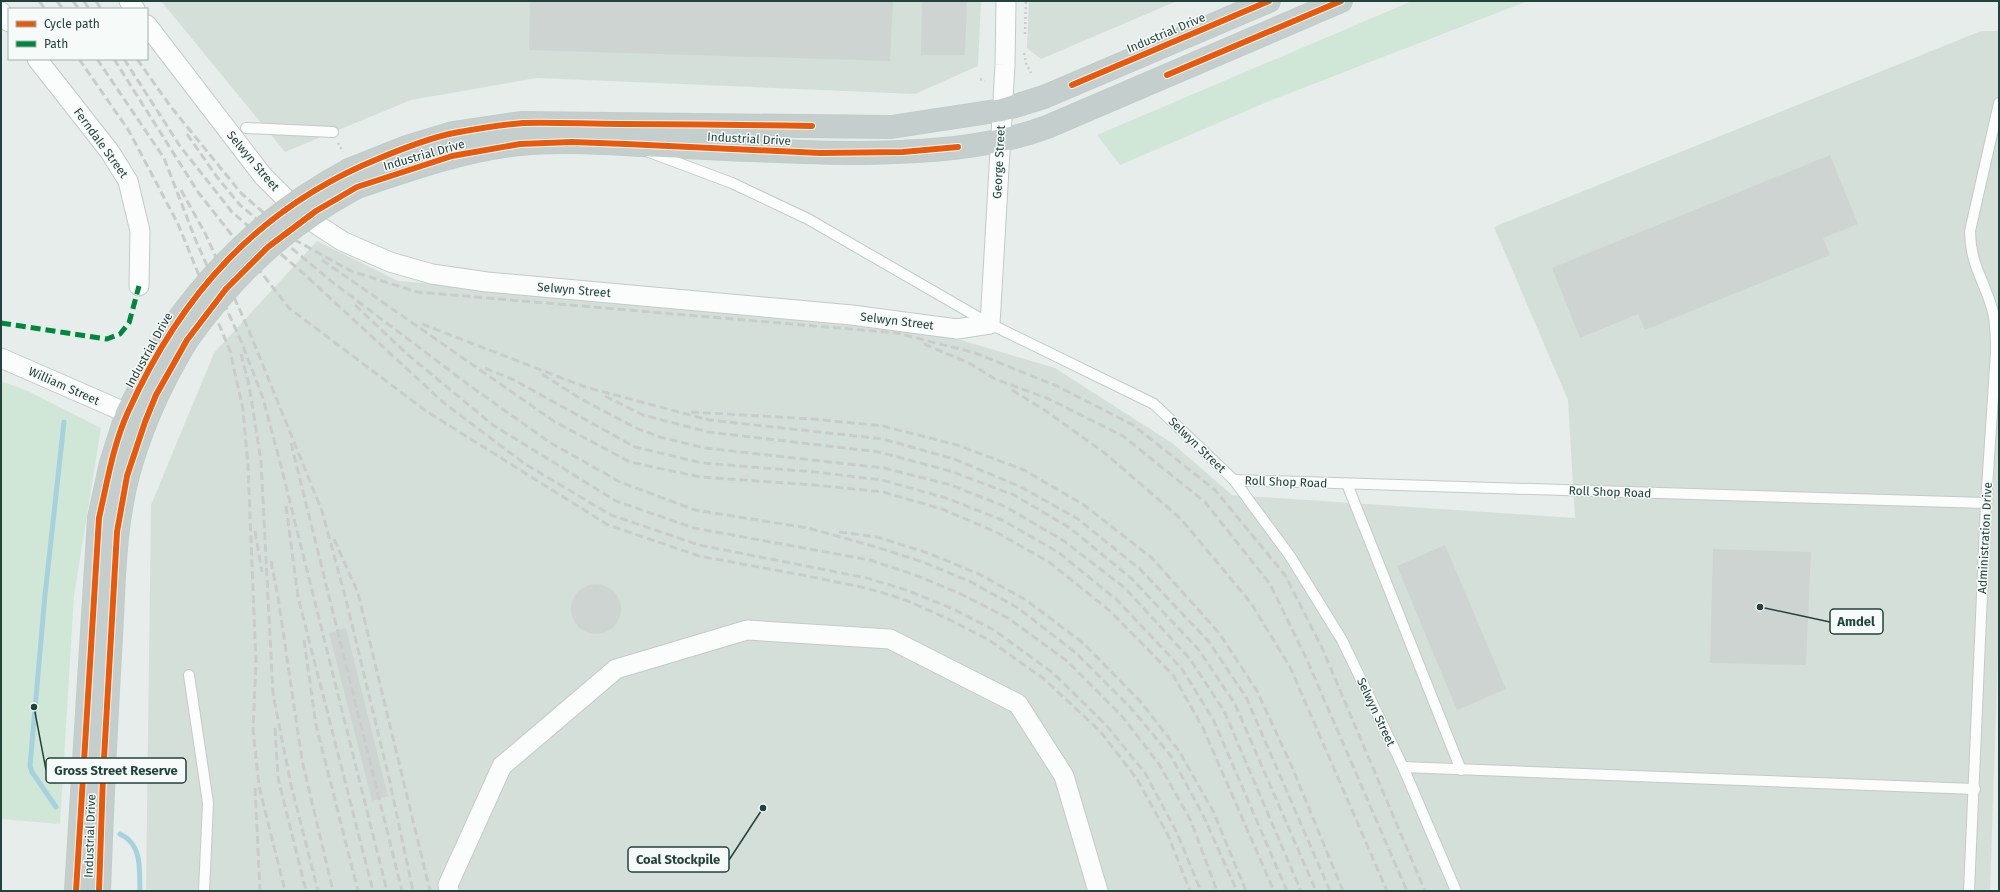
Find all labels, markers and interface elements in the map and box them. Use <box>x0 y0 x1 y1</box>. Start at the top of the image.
legend <box>8 8 148 60</box>
street label: Industrial Drive <box>1125 10 1207 56</box>
text: Cycle path <box>44 17 100 31</box>
text: Path <box>44 37 68 51</box>
street label: Ferndale Street <box>71 105 131 181</box>
street label: George Street <box>990 124 1008 199</box>
street label: Selwyn Street <box>224 128 283 194</box>
street label: Industrial Drive <box>707 130 791 148</box>
street label: Industrial Drive <box>382 137 466 173</box>
street label: Selwyn Street <box>537 280 612 300</box>
street label: Industrial Drive <box>123 310 175 390</box>
street label: Selwyn Street <box>859 310 935 333</box>
street label: William Street <box>26 364 102 408</box>
street label: Selwyn Street <box>1166 414 1229 476</box>
street label: Roll Shop Road <box>1244 474 1328 490</box>
street label: Administration Drive <box>1975 482 1995 594</box>
street label: Roll Shop Road <box>1568 484 1652 500</box>
callout: Amdel <box>1830 609 1883 634</box>
text: Amdel <box>1836 614 1875 629</box>
street label: Selwyn Street <box>1354 676 1398 749</box>
callout: Gross Street Reserve <box>46 758 186 783</box>
text: Gross Street Reserve <box>54 763 178 778</box>
street label: Industrial Drive <box>82 794 98 878</box>
callout: Coal Stockpile <box>628 847 729 872</box>
text: Coal Stockpile <box>636 852 720 867</box>

